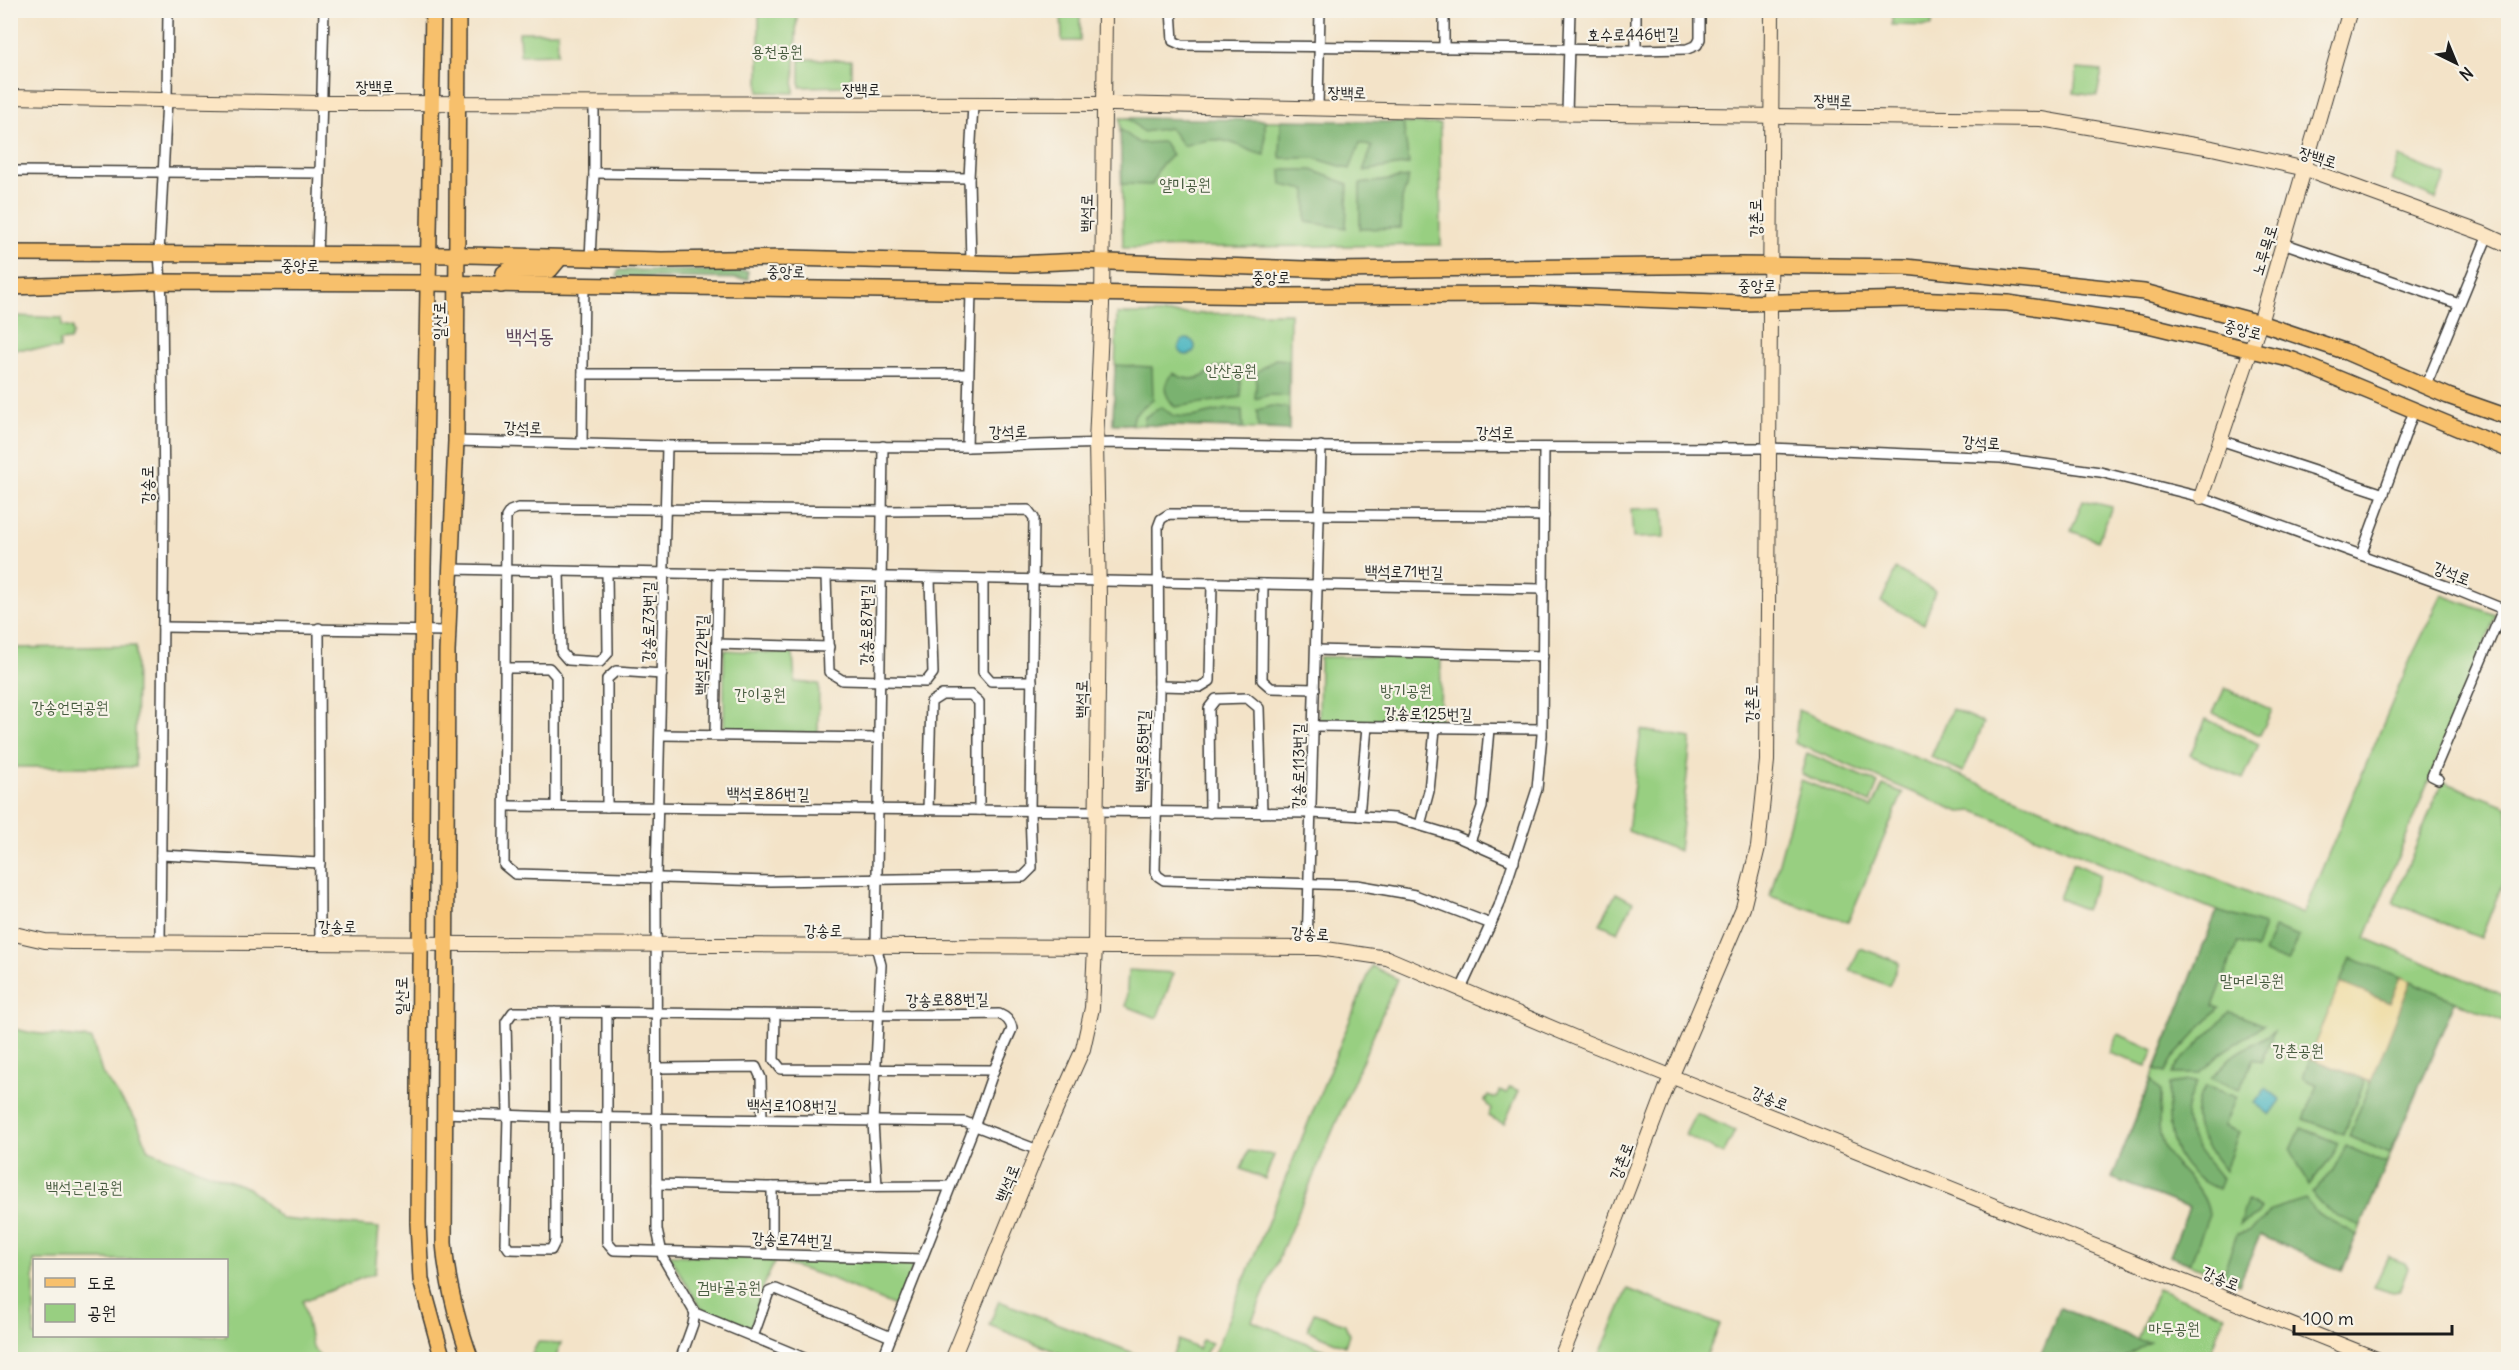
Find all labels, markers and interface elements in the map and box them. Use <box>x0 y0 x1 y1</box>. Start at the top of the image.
street label: 호수로446번길 <box>1587 23 1679 45</box>
north arrow <box>2426 33 2486 93</box>
park label: 용천공원 <box>751 41 803 61</box>
text: N <box>2455 63 2477 85</box>
street label: 장백로 <box>356 76 394 96</box>
street label: 장백로 <box>842 79 880 99</box>
street label: 장백로 <box>1328 82 1366 102</box>
street label: 장백로 <box>1814 90 1852 110</box>
street label: 장백로 <box>2297 142 2339 172</box>
park label: 얄미공원 <box>1159 174 1211 194</box>
street label: 백석로 <box>1076 194 1096 232</box>
street label: 강촌로 <box>1745 199 1765 237</box>
street label: 노루목로 <box>2247 222 2281 278</box>
street label: 중앙로 <box>281 255 319 275</box>
street label: 중앙로 <box>767 261 805 281</box>
street label: 중앙로 <box>1252 267 1290 287</box>
street label: 중앙로 <box>1738 275 1776 295</box>
street label: 일산로 <box>429 302 449 340</box>
street label: 중앙로 <box>2222 315 2264 343</box>
district label: 백석동 <box>506 323 554 348</box>
park label: 안산공원 <box>1205 360 1257 380</box>
street label: 강석로 <box>504 417 542 437</box>
street label: 강석로 <box>988 420 1028 442</box>
street label: 강석로 <box>1476 422 1514 442</box>
street label: 강석로 <box>1961 431 2001 453</box>
street label: 강송로 <box>137 466 157 504</box>
street label: 강석로 <box>2430 557 2474 589</box>
street label: 백석로71번길 <box>1365 560 1444 582</box>
street label: 강송로73번길 <box>637 581 659 663</box>
street label: 강송로87번길 <box>855 584 877 666</box>
street label: 백석로72번길 <box>690 614 712 696</box>
street label: 백석로 <box>1071 680 1091 718</box>
park label: 방기공원 <box>1380 680 1432 700</box>
park label: 간이공원 <box>734 684 786 704</box>
street label: 강촌로 <box>1741 685 1761 723</box>
park label: 강송언덕공원 <box>31 697 109 717</box>
street label: 강송로125번길 <box>1383 702 1473 724</box>
street label: 백석로85번길 <box>1131 709 1153 793</box>
street label: 강송로113번길 <box>1287 723 1309 809</box>
street label: 백석로86번길 <box>726 782 810 804</box>
street label: 강송로 <box>318 916 356 936</box>
street label: 강송로 <box>804 920 842 940</box>
street label: 강송로 <box>1290 922 1330 944</box>
park label: 말머리공원 <box>2220 970 2284 990</box>
street label: 일산로 <box>391 977 411 1015</box>
street label: 강송로88번길 <box>905 988 989 1010</box>
park label: 강촌공원 <box>2272 1040 2324 1060</box>
street label: 강송로 <box>1748 1081 1792 1115</box>
street label: 백석로108번길 <box>747 1094 838 1116</box>
street label: 강촌로 <box>1605 1139 1637 1183</box>
street label: 백석로 <box>990 1161 1024 1205</box>
park label: 백석근린공원 <box>45 1177 123 1197</box>
street label: 강송로74번길 <box>751 1228 833 1250</box>
legend <box>33 1259 228 1337</box>
street label: 강송로 <box>2199 1261 2243 1295</box>
text: 도로 <box>87 1271 116 1294</box>
park label: 검바골공원 <box>697 1277 761 1297</box>
scale bar <box>2294 1298 2452 1336</box>
text: 공원 <box>87 1301 116 1324</box>
text: 100 m <box>2303 1307 2354 1330</box>
park label: 마두공원 <box>2148 1318 2200 1338</box>

